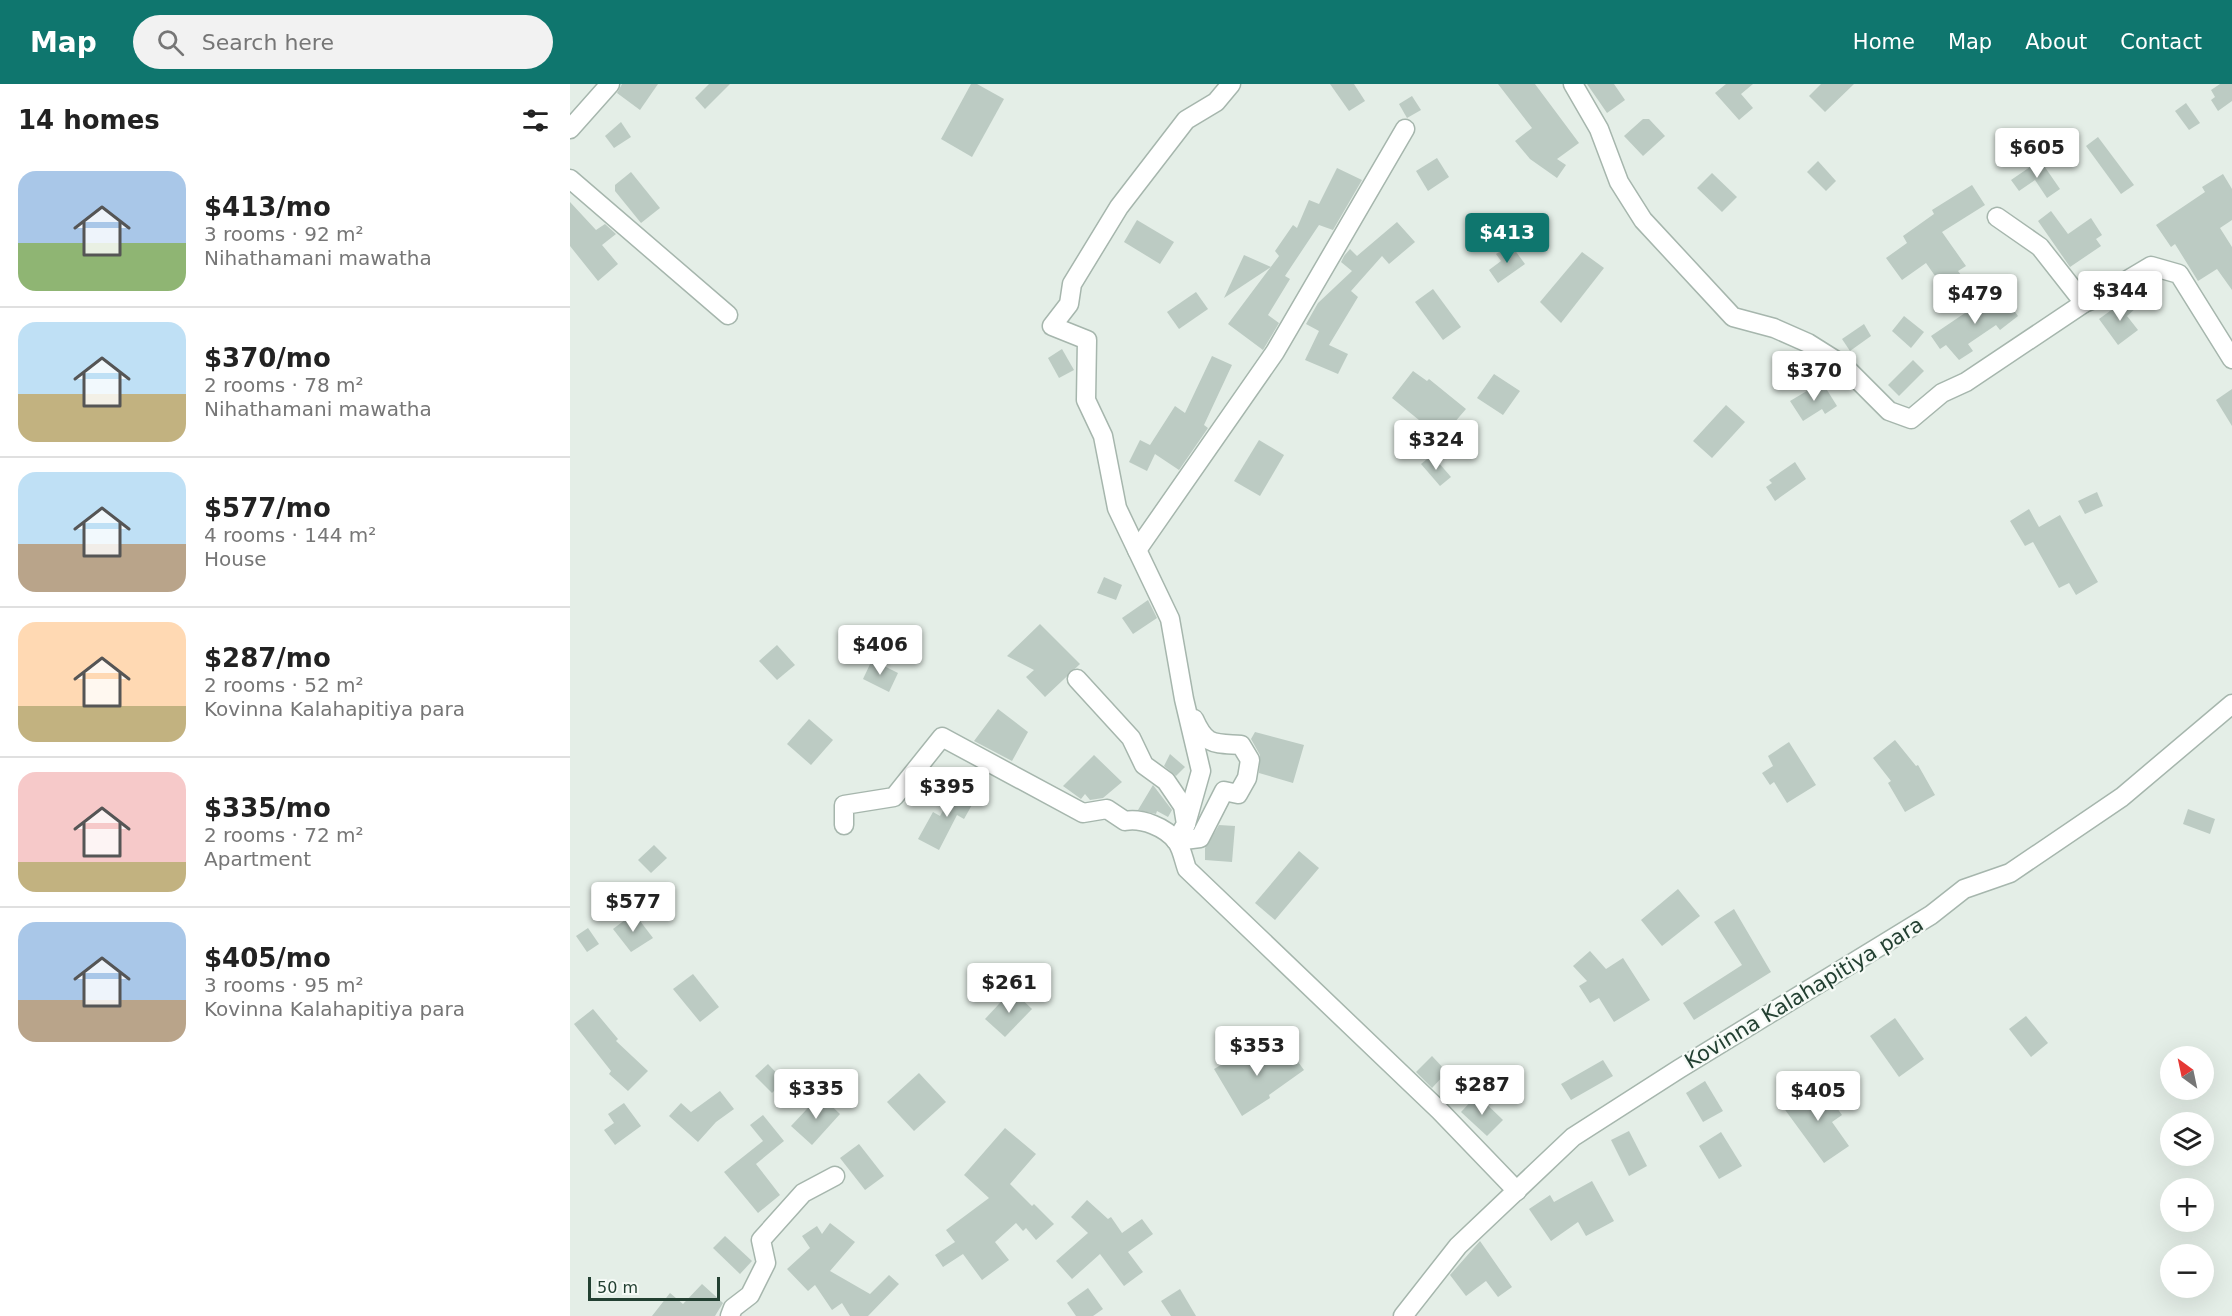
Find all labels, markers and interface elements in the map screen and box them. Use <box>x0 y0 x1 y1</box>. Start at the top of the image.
search box <box>133 15 553 69</box>
text: Map <box>30 26 97 59</box>
icon: search <box>154 26 187 59</box>
text: Search here <box>202 30 334 55</box>
text: Home <box>1853 30 1915 54</box>
text: Map <box>1948 30 1992 54</box>
text: About <box>2025 30 2087 54</box>
text: Contact <box>2120 30 2202 54</box>
icon: filters <box>519 104 552 137</box>
text: 14 homes <box>18 105 160 135</box>
pin: $605 <box>2001 128 2073 179</box>
text: $605 <box>2009 135 2065 159</box>
text: $413/mo <box>204 192 331 222</box>
icon: home <box>66 195 138 267</box>
pin: $413 <box>1471 213 1543 264</box>
text: $413 <box>1479 220 1535 244</box>
text: 3 rooms · 92 m² <box>204 222 364 246</box>
text: Nihathamani mawatha <box>204 246 432 270</box>
pin: $344 <box>2084 271 2156 322</box>
pin: $479 <box>1939 274 2011 325</box>
text: $344 <box>2092 278 2148 302</box>
text: $479 <box>1947 281 2003 305</box>
text: $370/mo <box>204 343 331 373</box>
icon: home <box>66 346 138 418</box>
pin: $370 <box>1778 351 1850 402</box>
text: $370 <box>1786 358 1842 382</box>
text: 2 rooms · 78 m² <box>204 373 364 397</box>
text: Nihathamani mawatha <box>204 397 432 421</box>
pin: $324 <box>1400 420 1472 471</box>
text: $324 <box>1408 427 1464 451</box>
text: $577/mo <box>204 493 331 523</box>
icon: home <box>66 496 138 568</box>
text: 4 rooms · 144 m² <box>204 523 376 547</box>
text: House <box>204 547 267 571</box>
pin: $406 <box>844 625 916 676</box>
text: $406 <box>852 632 908 656</box>
text: $287/mo <box>204 643 331 673</box>
icon: home <box>66 646 138 718</box>
text: 2 rooms · 52 m² <box>204 673 364 697</box>
text: Kovinna Kalahapitiya para <box>204 697 465 721</box>
pin: $395 <box>911 767 983 818</box>
text: $395 <box>919 774 975 798</box>
text: $335/mo <box>204 793 331 823</box>
icon: home <box>66 796 138 868</box>
text: 2 rooms · 72 m² <box>204 823 364 847</box>
text: Apartment <box>204 847 311 871</box>
pin: $577 <box>597 882 669 933</box>
text: $577 <box>605 889 661 913</box>
street label: Kovinna Kalahapitiya para <box>1680 912 1928 1074</box>
text: $405/mo <box>204 943 331 973</box>
icon: home <box>66 946 138 1018</box>
pin: $261 <box>973 963 1045 1014</box>
text: $261 <box>981 970 1037 994</box>
text: 3 rooms · 95 m² <box>204 973 364 997</box>
text: Kovinna Kalahapitiya para <box>204 997 465 1021</box>
pin: $353 <box>1221 1026 1293 1077</box>
text: $353 <box>1229 1033 1285 1057</box>
north arrow <box>2160 1046 2214 1100</box>
map controls <box>2160 1046 2214 1298</box>
pin: $287 <box>1446 1065 1518 1116</box>
pin: $335 <box>780 1069 852 1120</box>
pin: $405 <box>1782 1071 1854 1122</box>
text: $287 <box>1454 1072 1510 1096</box>
text: $335 <box>788 1076 844 1100</box>
text: $405 <box>1790 1078 1846 1102</box>
button: layers <box>2160 1112 2214 1166</box>
button: + <box>2160 1178 2214 1232</box>
button: − <box>2160 1244 2214 1298</box>
scale bar <box>588 1274 720 1302</box>
text: 50 m <box>597 1278 638 1297</box>

